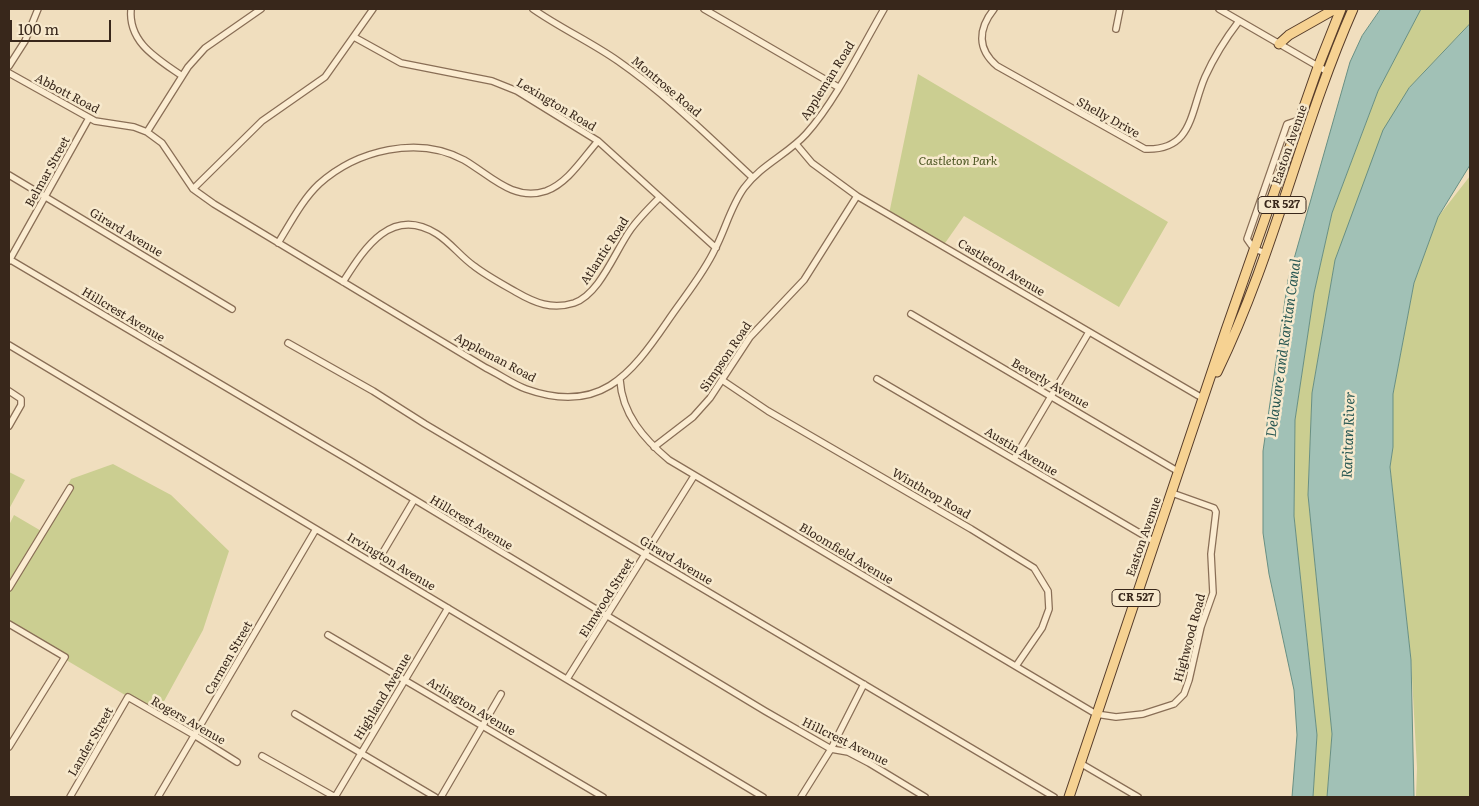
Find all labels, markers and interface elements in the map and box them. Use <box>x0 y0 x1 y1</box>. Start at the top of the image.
scale bar <box>12 10 114 42</box>
text: 100 m <box>18 17 59 40</box>
street label: Appleman Road <box>798 39 858 123</box>
street label: Montrose Road <box>628 54 704 120</box>
street label: Abbott Road <box>32 71 102 117</box>
street label: Lexington Road <box>514 76 598 134</box>
street label: Shelly Drive <box>1074 95 1142 141</box>
street label: Easton Avenue <box>1270 103 1310 187</box>
street label: Belmar Street <box>23 134 73 210</box>
park label: Castleton Park <box>919 154 997 168</box>
road number: CR 527 <box>1258 196 1306 214</box>
street label: Girard Avenue <box>87 206 165 260</box>
street label: Atlantic Road <box>578 215 632 287</box>
street label: Castleton Avenue <box>955 236 1047 300</box>
water label: Delaware and Raritan Canal <box>1263 258 1305 438</box>
street label: Hillcrest Avenue <box>79 285 167 345</box>
street label: Simpson Road <box>697 319 755 395</box>
street label: Appleman Road <box>452 330 538 386</box>
street label: Beverly Avenue <box>1009 356 1091 412</box>
water label: Raritan River <box>1339 391 1359 479</box>
street label: Austin Avenue <box>982 425 1060 479</box>
street label: Winthrop Road <box>889 466 973 522</box>
street label: Hillcrest Avenue <box>427 493 515 553</box>
street label: Easton Avenue <box>1124 495 1164 579</box>
street label: Bloomfield Avenue <box>796 520 896 588</box>
street label: Irvington Avenue <box>344 530 438 594</box>
street label: Girard Avenue <box>637 534 715 588</box>
street label: Elmwood Street <box>577 556 637 640</box>
road number: CR 527 <box>1112 590 1160 606</box>
street label: Highwood Road <box>1171 592 1209 684</box>
street label: Carmen Street <box>202 619 256 697</box>
street label: Highland Avenue <box>351 651 415 743</box>
street label: Arlington Avenue <box>424 675 518 739</box>
street label: Rogers Avenue <box>148 694 228 748</box>
street label: Lander Street <box>65 705 117 779</box>
street label: Hillcrest Avenue <box>799 715 891 769</box>

